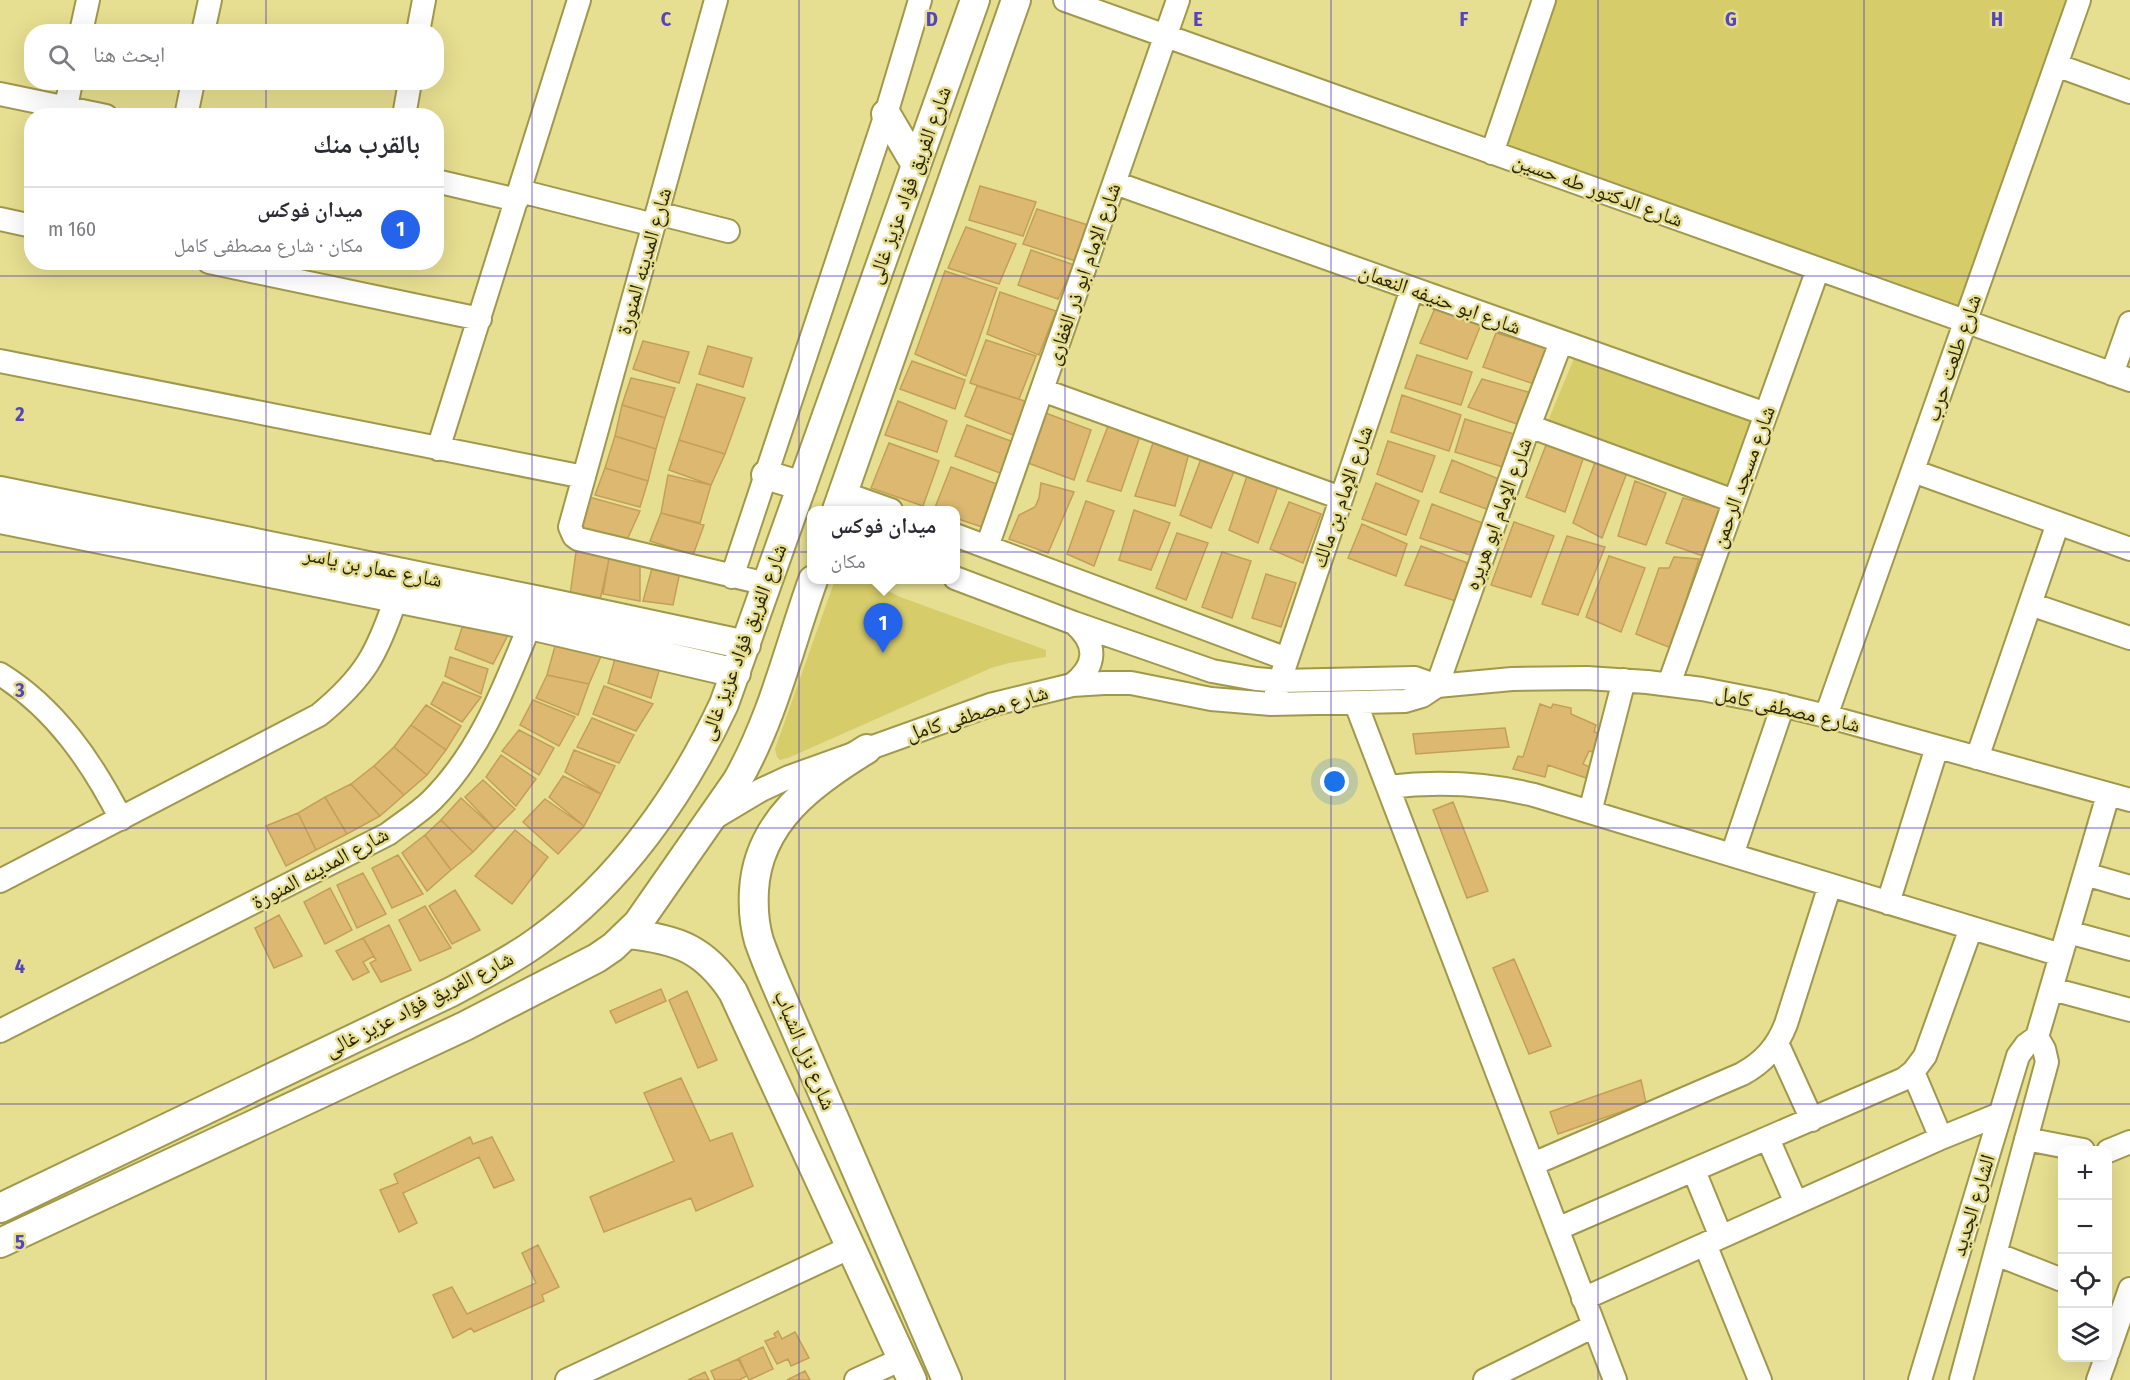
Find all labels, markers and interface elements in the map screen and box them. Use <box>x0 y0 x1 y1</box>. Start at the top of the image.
text: C <box>661 7 672 31</box>
text: D <box>926 7 938 31</box>
text: E <box>1193 7 1203 31</box>
text: F <box>1460 7 1469 31</box>
text: G <box>1725 7 1737 31</box>
text: H <box>1991 7 2003 31</box>
search box <box>24 24 444 90</box>
icon: search <box>45 41 78 74</box>
text: ابحث هنا <box>93 41 165 68</box>
street label: شارع الفريق فؤاد عزيز غالى <box>861 83 957 287</box>
text: بالقرب منك <box>313 129 420 160</box>
street label: شارع الدكتور طه حسين <box>1510 147 1686 233</box>
street label: شارع الإمام ابو ذر الغفارى <box>1040 180 1127 369</box>
street label: شارع المدينه المنورة <box>611 185 677 337</box>
text: ميدان فوكس <box>257 196 363 223</box>
text: 160 m <box>48 217 96 241</box>
text: 1 <box>396 217 405 241</box>
text: مكان · شارع مصطفى كامل <box>174 233 363 257</box>
street label: شارع ابو حنيفه النعمان <box>1355 258 1525 340</box>
street label: شارع طلعت حرب <box>1919 291 1987 425</box>
text: 2 <box>14 402 25 426</box>
street label: شارع مسجد الرحمن <box>1705 402 1781 552</box>
street label: شارع الإمام بن مالك <box>1306 423 1379 572</box>
street label: شارع الإمام ابو هريره <box>1458 434 1538 594</box>
popup <box>807 506 960 584</box>
text: ميدان فوكس <box>831 512 936 539</box>
street label: شارع الفريق فؤاد عزيز غالى <box>694 540 792 744</box>
street label: شارع عمار بن ياسر <box>301 541 444 593</box>
text: مكان <box>831 549 866 573</box>
pin: 1 <box>864 604 902 653</box>
text: 3 <box>14 678 25 702</box>
street label: شارع مصطفى كامل <box>903 679 1051 747</box>
street label: شارع مصطفى كامل <box>1713 680 1863 738</box>
your location <box>1320 767 1349 796</box>
street label: شارع المدينه المنورة <box>247 821 393 915</box>
street label: شارع الفريق فؤاد عزيز غالى <box>320 945 518 1063</box>
text: 4 <box>15 954 25 978</box>
street label: شارع نزل الشباب <box>768 986 842 1114</box>
map controls <box>2058 1146 2112 1362</box>
button: + <box>2058 1146 2112 1200</box>
street label: الشارع الجديد <box>1945 1151 2001 1259</box>
button: − <box>2058 1200 2112 1254</box>
text: 5 <box>15 1230 25 1254</box>
button: locate <box>2058 1254 2112 1308</box>
button: layers <box>2058 1308 2112 1362</box>

